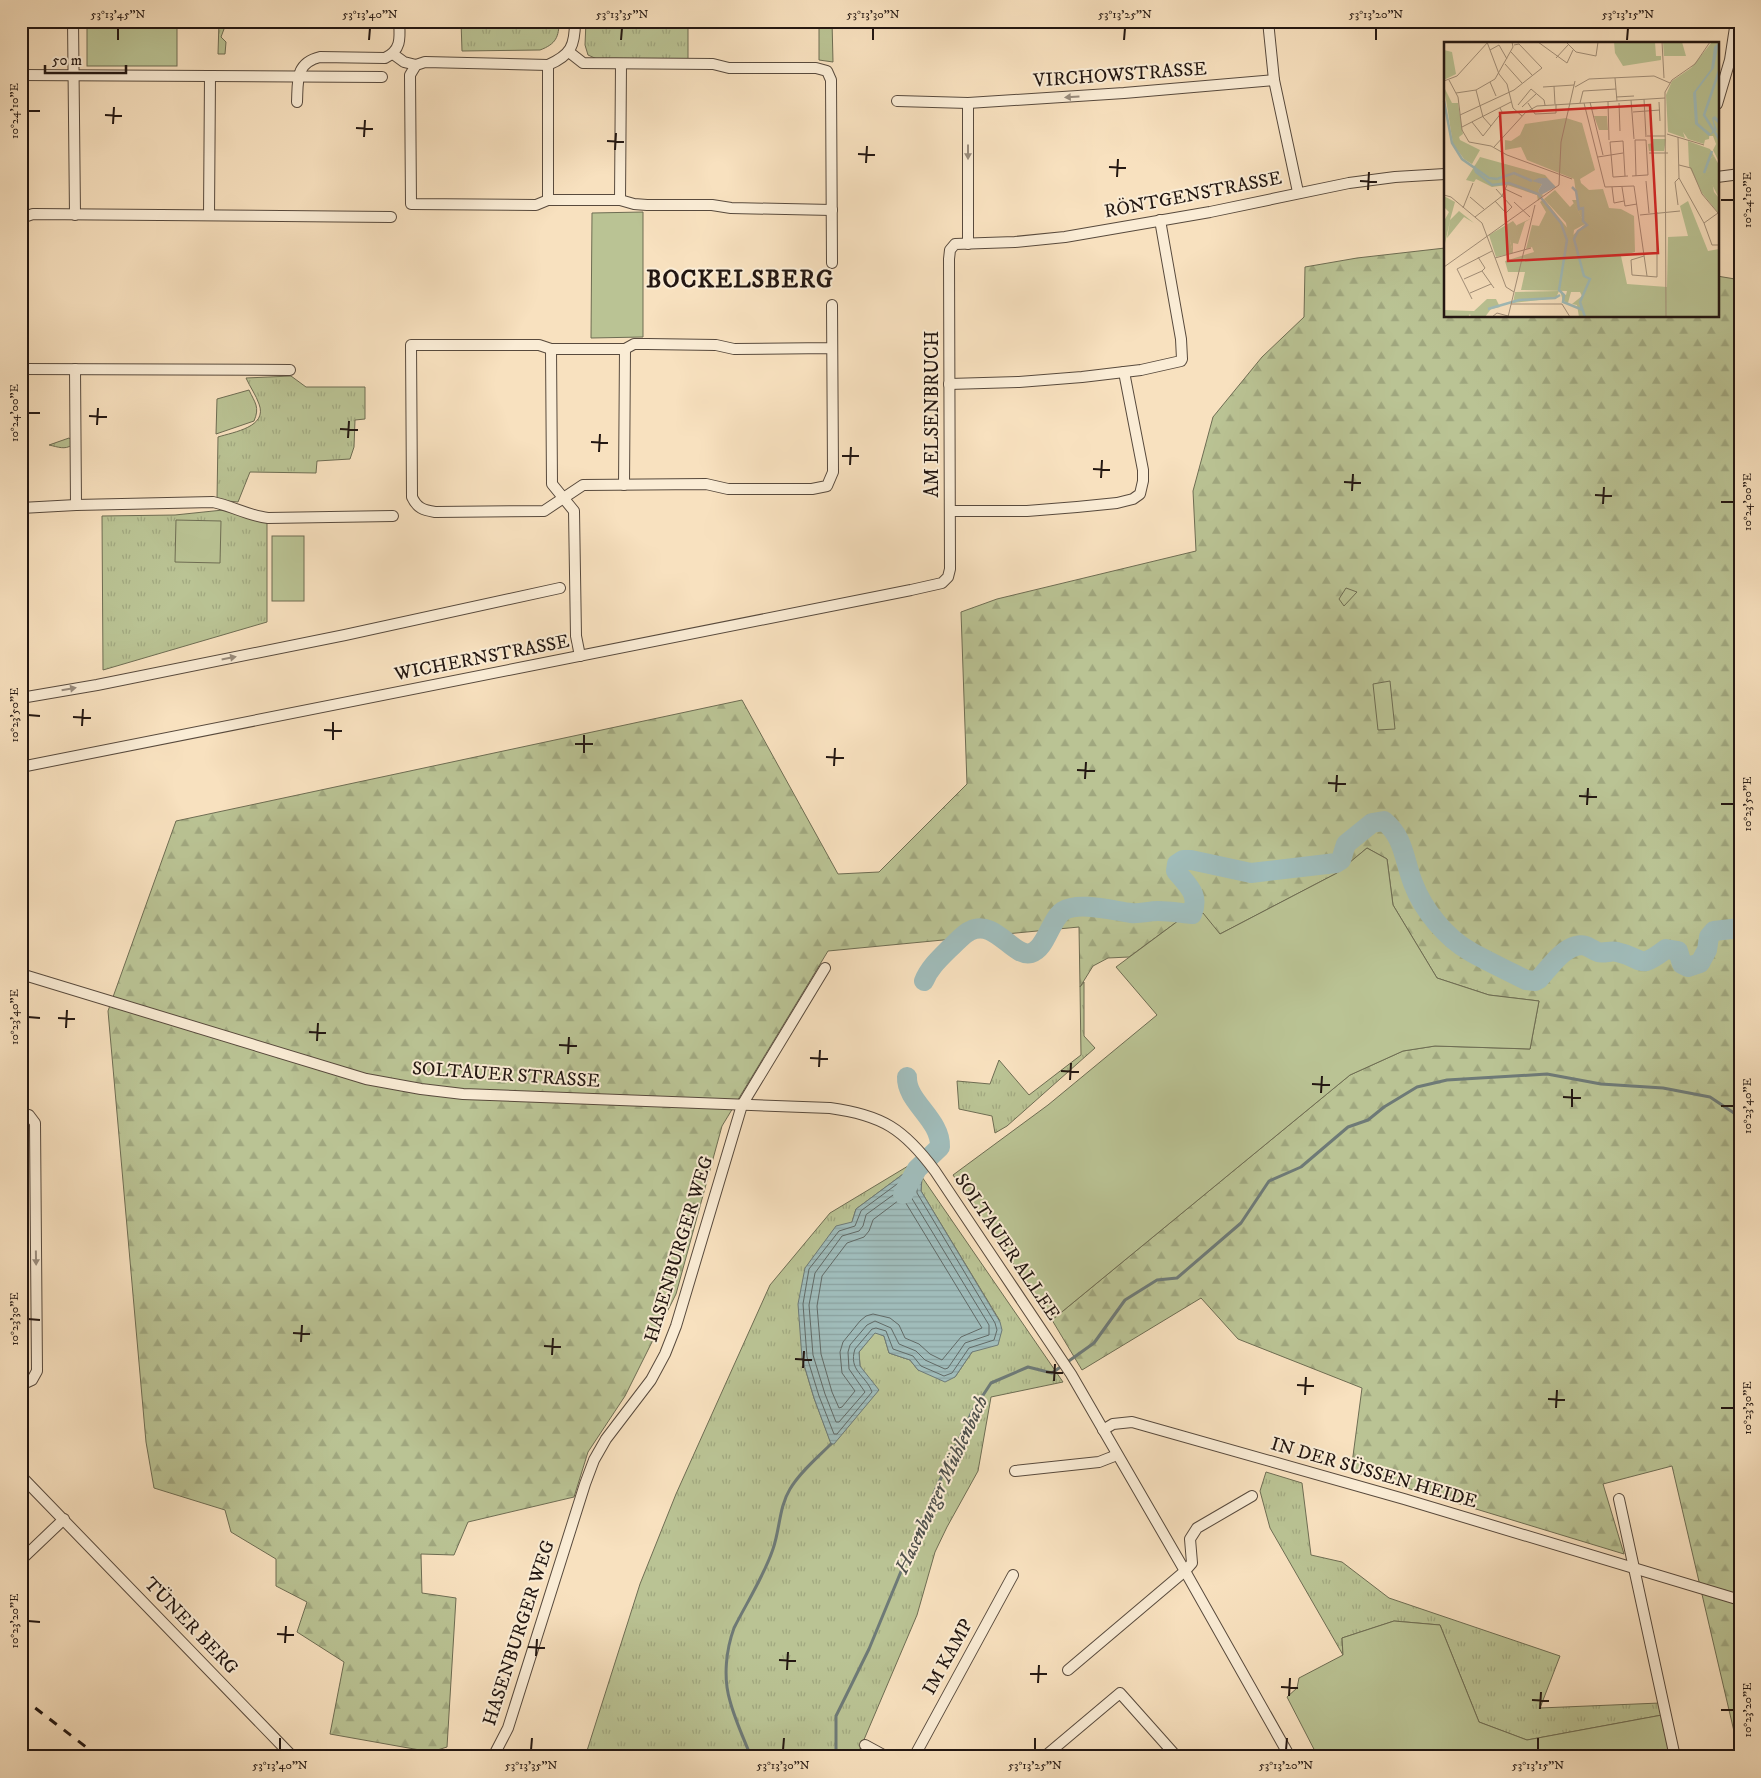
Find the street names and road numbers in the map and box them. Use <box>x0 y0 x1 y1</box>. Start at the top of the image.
street label: VIRCHOWSTRASSE <box>1031 57 1208 93</box>
street label: RÖNTGENSTRASSE <box>1102 166 1284 224</box>
street label: AM ELSENBRUCH <box>921 330 944 498</box>
street label: WICHERNSTRASSE <box>392 630 571 686</box>
street label: SOLTAUER STRASSE <box>411 1057 601 1093</box>
street label: HASENBURGER WEG <box>640 1153 718 1345</box>
street label: SOLTAUER ALLEE <box>949 1169 1065 1325</box>
street label: IN DER SÜSSEN HEIDE <box>1268 1432 1480 1514</box>
street label: HASENBURGER WEG <box>478 1537 560 1729</box>
street label: TÜNER BERG <box>139 1572 244 1679</box>
street label: IM KAMP <box>918 1615 978 1699</box>

